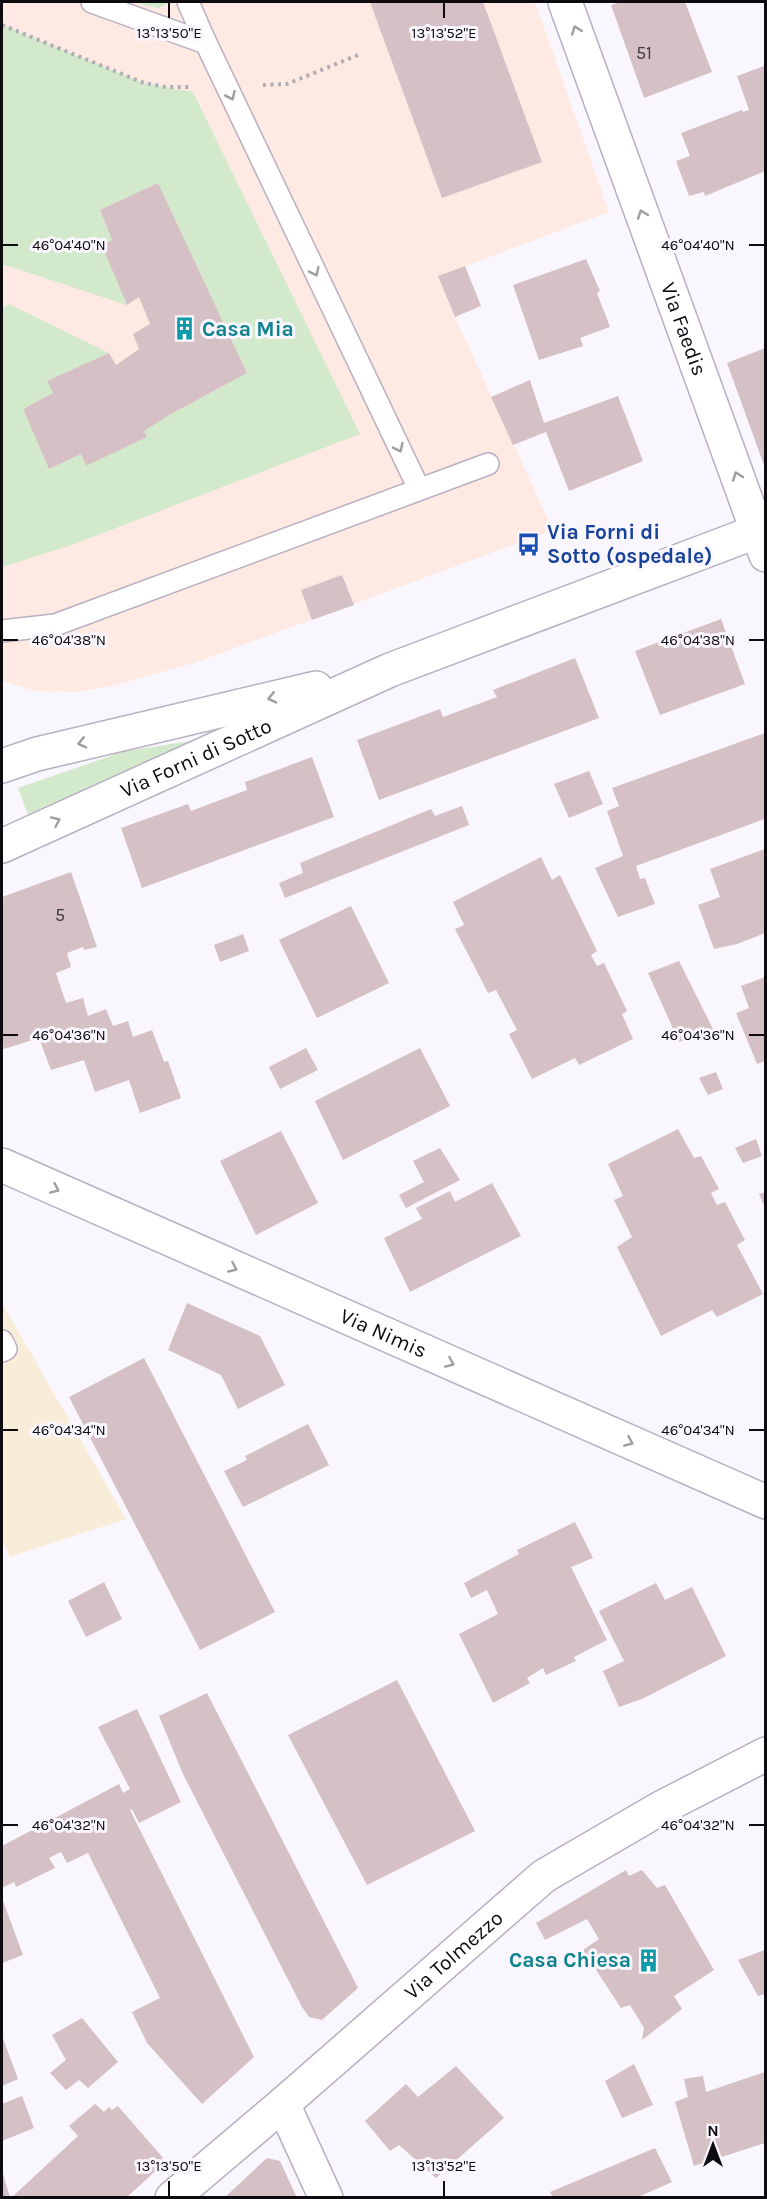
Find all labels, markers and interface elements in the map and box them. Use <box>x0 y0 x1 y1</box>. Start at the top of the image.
text: 13°13'50"E <box>136 24 202 42</box>
text: 13°13'52"E <box>412 24 476 42</box>
one-way arrow <box>570 26 583 36</box>
house number: 51 <box>636 42 652 64</box>
one-way arrow <box>224 90 236 101</box>
one-way arrow <box>637 209 650 220</box>
text: 46°04'40"N <box>32 236 106 254</box>
text: 46°04'40"N <box>661 236 735 254</box>
one-way arrow <box>307 266 319 277</box>
street label: Via Faedis <box>656 279 712 379</box>
building icon: Casa Mia <box>171 316 197 342</box>
place label: Casa Mia <box>202 317 294 341</box>
one-way arrow <box>392 441 404 452</box>
one-way arrow <box>731 471 744 482</box>
place label: Via Forni di Sotto (ospedale) <box>547 520 712 568</box>
bus stop icon: Via Forni di Sotto (ospedale) <box>516 531 542 557</box>
text: 46°04'38"N <box>32 631 106 649</box>
text: 46°04'38"N <box>661 631 735 649</box>
one-way arrow <box>267 691 277 704</box>
street label: Via Forni di Sotto <box>117 713 275 803</box>
one-way arrow <box>78 736 88 749</box>
one-way arrow <box>50 817 61 829</box>
house number: 5 <box>55 904 65 926</box>
text: 46°04'36"N <box>32 1026 106 1044</box>
text: 46°04'36"N <box>661 1026 735 1044</box>
one-way arrow <box>49 1182 60 1194</box>
one-way arrow <box>227 1260 238 1272</box>
street label: Via Nimis <box>336 1304 431 1363</box>
one-way arrow <box>444 1356 455 1368</box>
text: 46°04'34"N <box>32 1421 106 1439</box>
text: 46°04'34"N <box>661 1421 735 1439</box>
one-way arrow <box>622 1435 633 1447</box>
text: 46°04'32"N <box>32 1816 106 1834</box>
text: 46°04'32"N <box>661 1816 735 1834</box>
street label: Via Tolmezzo <box>399 1906 508 2004</box>
building icon: Casa Chiesa <box>636 1947 662 1973</box>
place label: Casa Chiesa <box>509 1948 631 1972</box>
north arrow <box>683 2115 743 2175</box>
text: N <box>707 2121 719 2140</box>
text: 13°13'50"E <box>136 2157 202 2175</box>
text: 13°13'52"E <box>412 2157 476 2175</box>

